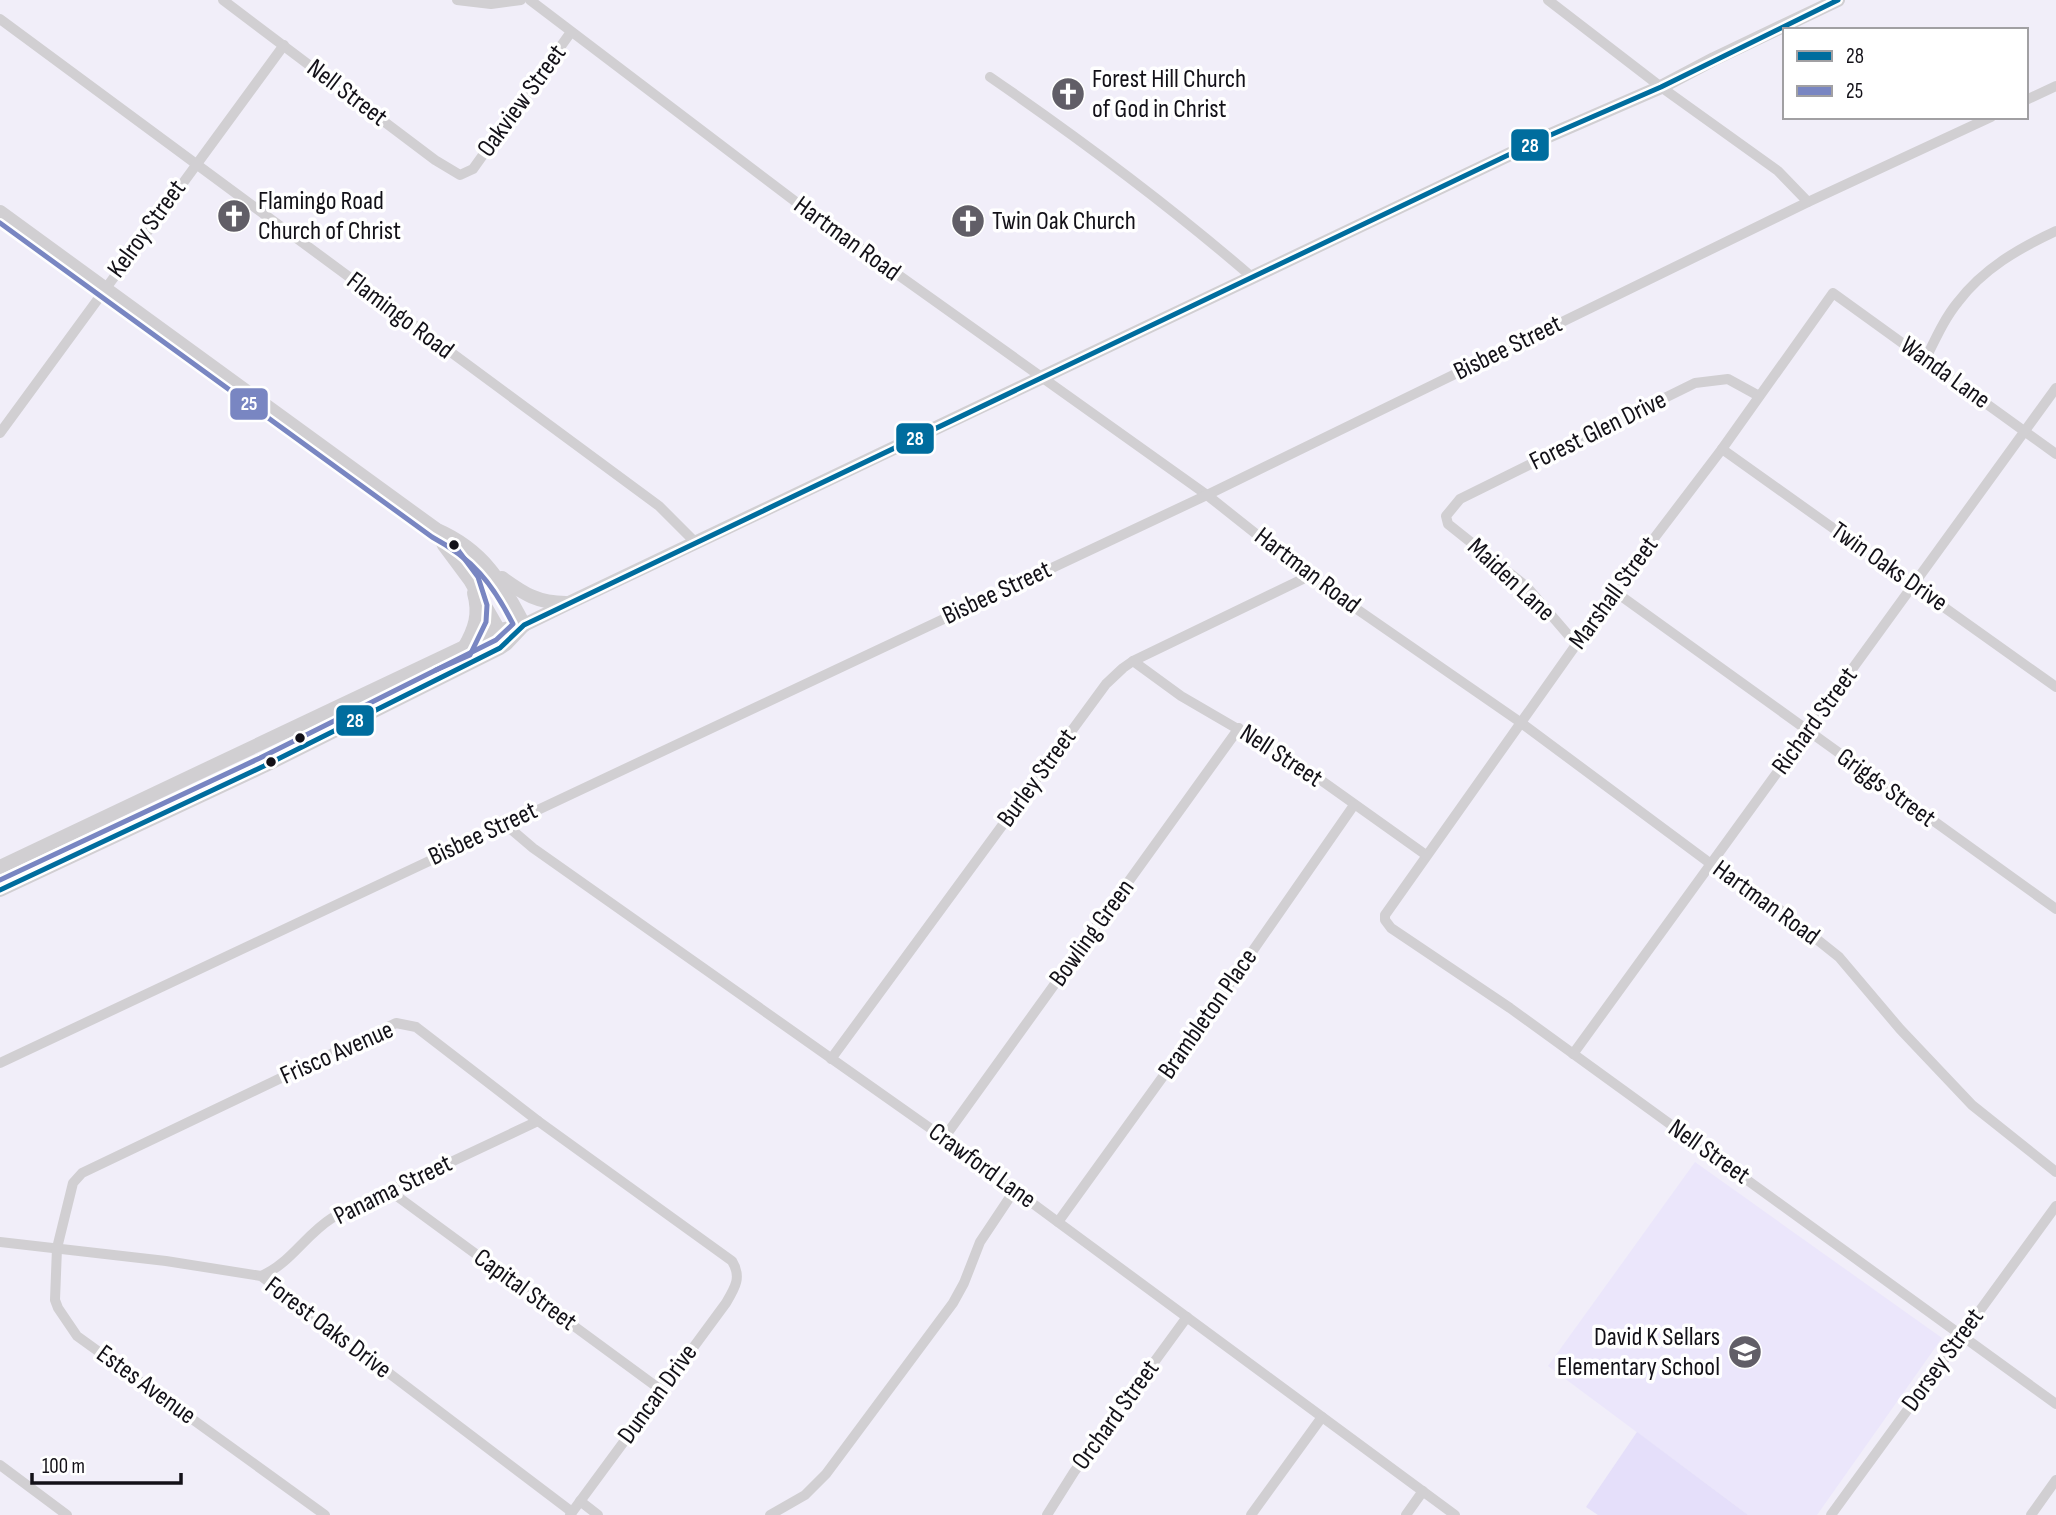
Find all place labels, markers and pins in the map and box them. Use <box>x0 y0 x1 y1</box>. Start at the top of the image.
place label: Forest Hill Church of God in Christ <box>1092 64 1246 125</box>
church icon: Forest Hill Church of God in Christ <box>1049 75 1087 113</box>
place label: Flamingo Road Church of Christ <box>258 186 401 247</box>
church icon: Flamingo Road Church of Christ <box>215 197 253 235</box>
church icon: Twin Oak Church <box>949 202 987 240</box>
place label: Twin Oak Church <box>992 206 1136 237</box>
unlabelled marker <box>447 538 461 552</box>
unlabelled marker <box>293 731 307 745</box>
unlabelled marker <box>264 755 278 769</box>
place label: David K Sellars Elementary School <box>1557 1322 1720 1383</box>
school or university icon: David K Sellars Elementary School <box>1726 1333 1764 1371</box>

